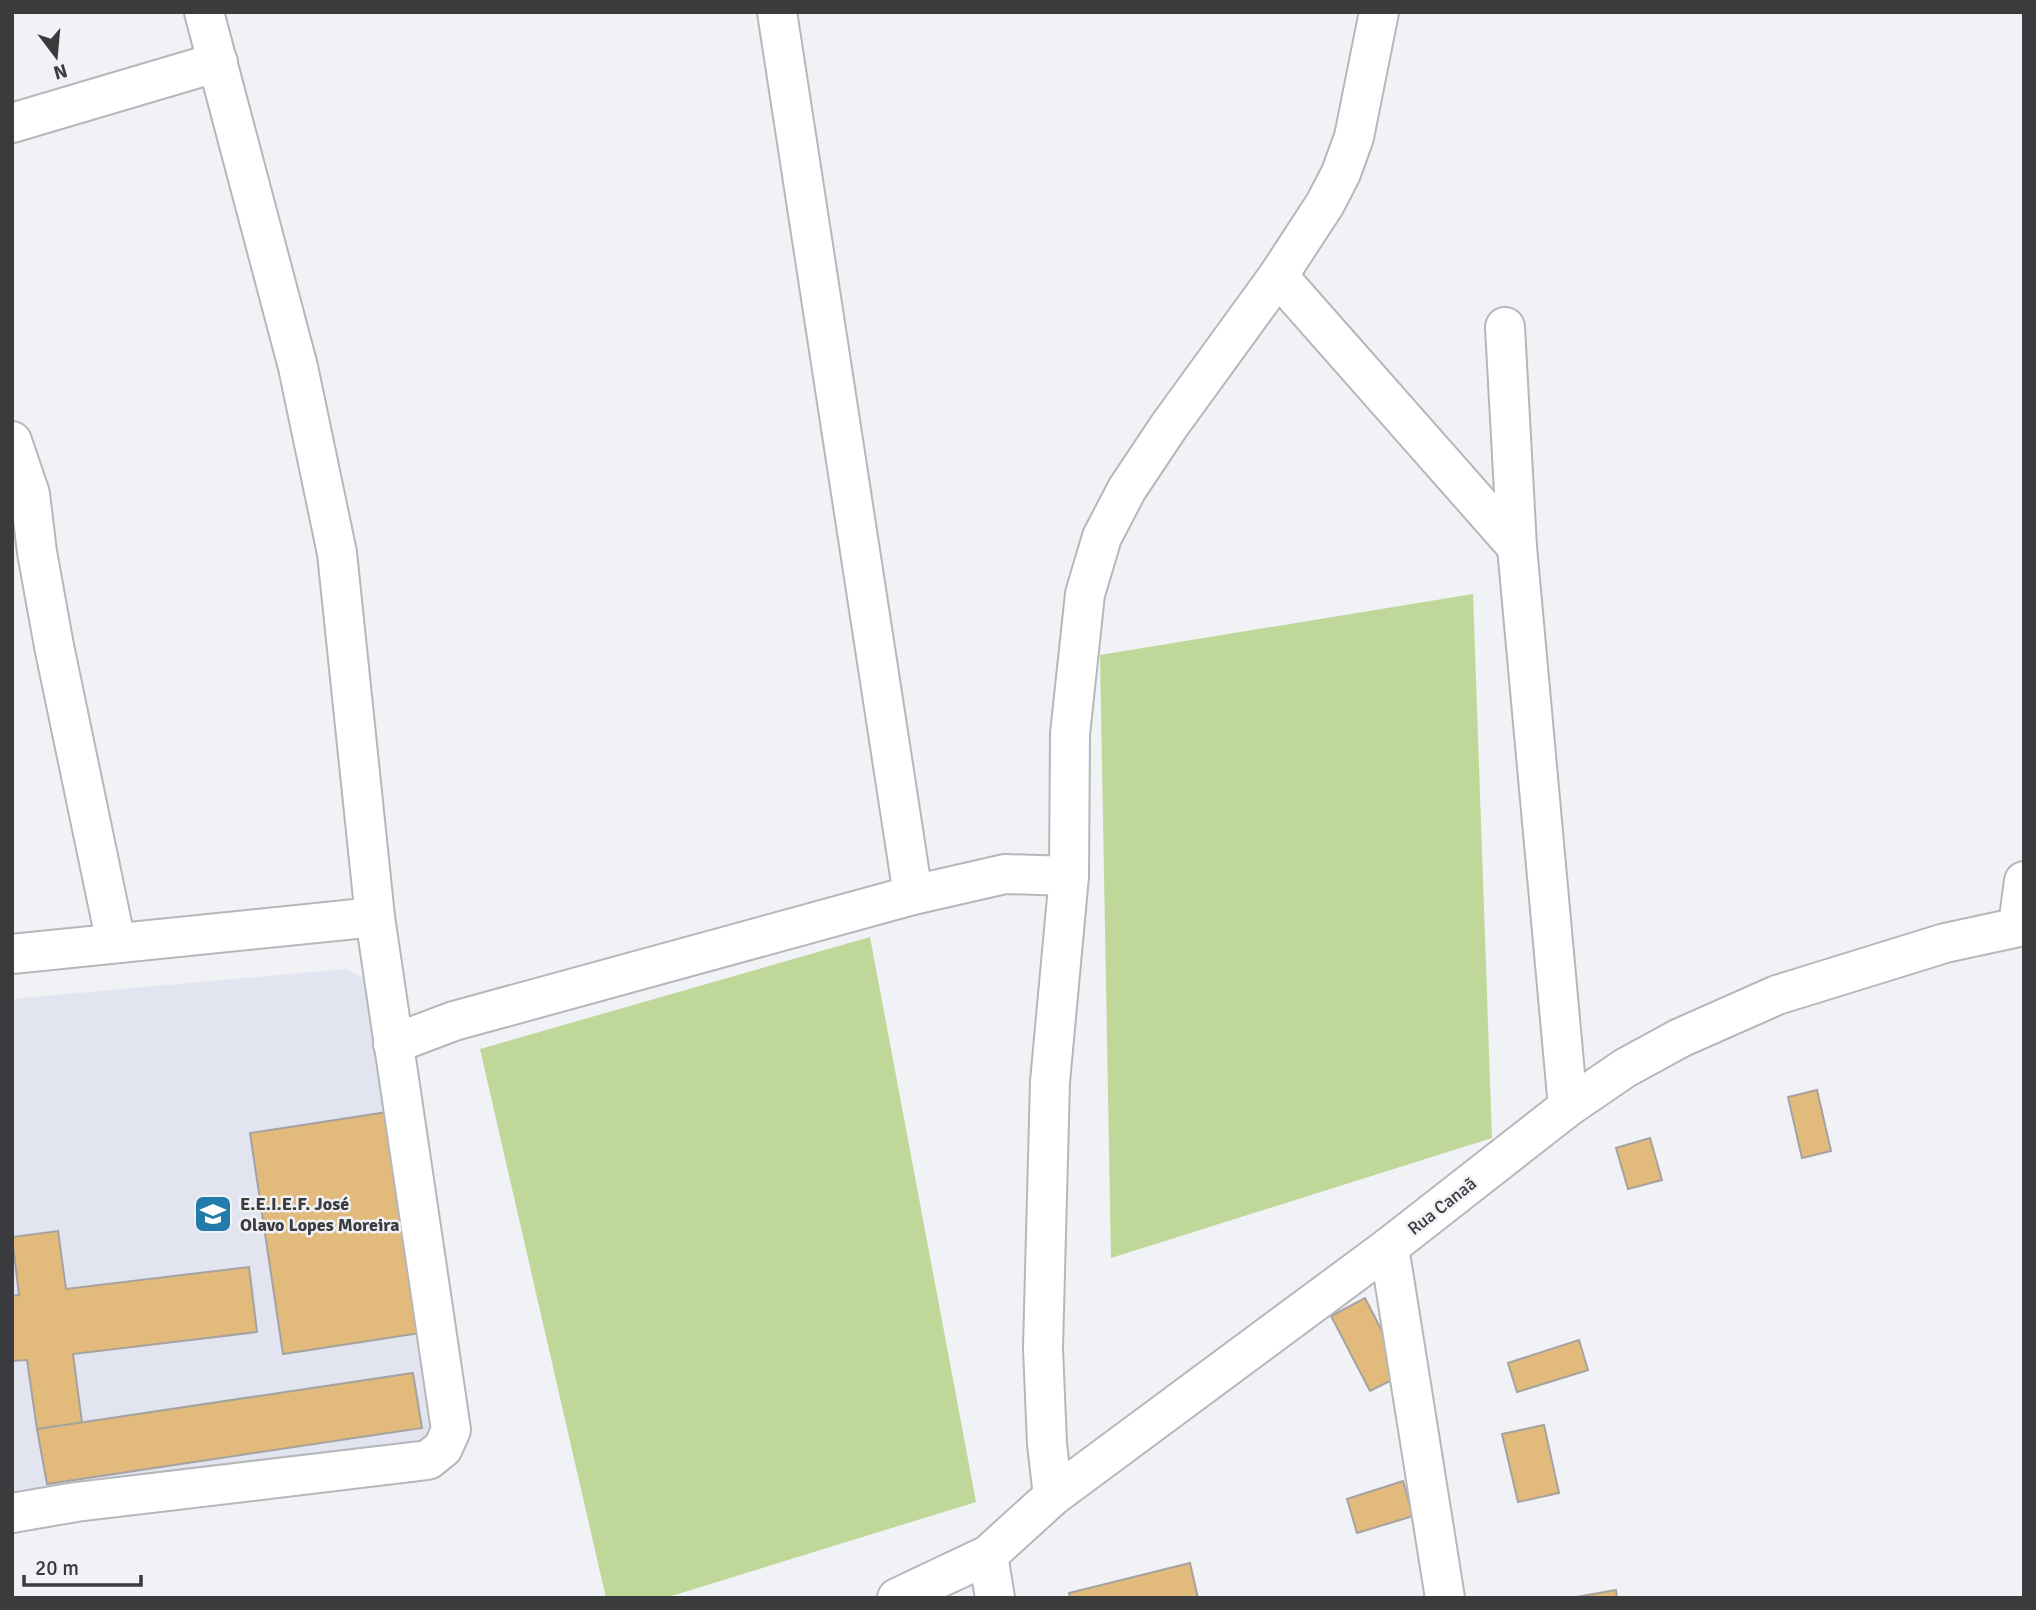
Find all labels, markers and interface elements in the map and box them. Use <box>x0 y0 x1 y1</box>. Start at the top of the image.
north arrow <box>21 21 91 91</box>
text: N <box>51 58 70 85</box>
street label: Rua Canaã <box>1403 1172 1481 1240</box>
school or university icon: E.E.I.E.F. José Olavo Lopes Moreira <box>192 1193 234 1235</box>
place label: E.E.I.E.F. José Olavo Lopes Moreira <box>240 1193 399 1236</box>
scale bar <box>24 1544 142 1588</box>
text: 20 m <box>35 1555 79 1581</box>

